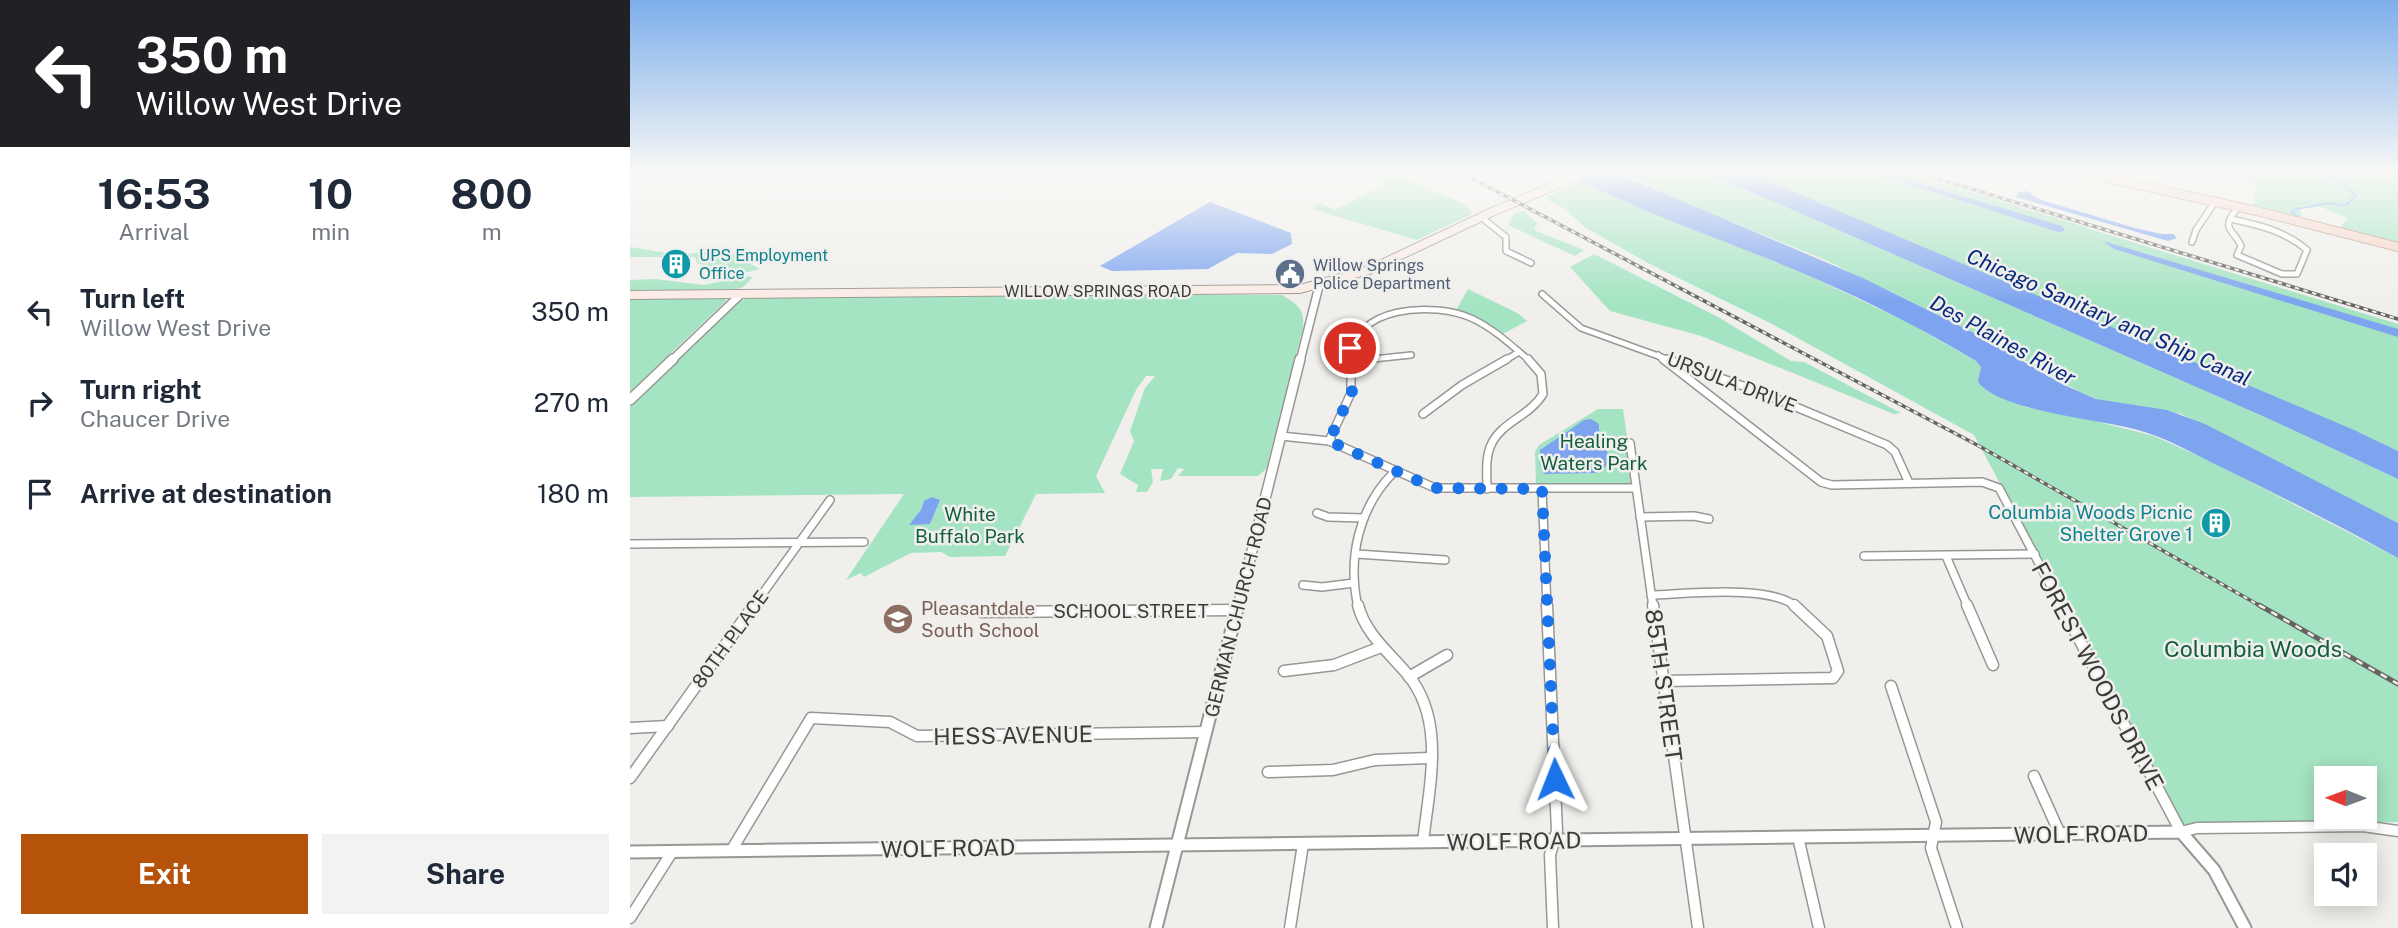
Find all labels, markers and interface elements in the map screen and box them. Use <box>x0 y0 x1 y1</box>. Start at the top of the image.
text: 350 m <box>136 26 288 84</box>
icon: left <box>21 28 112 119</box>
text: Willow West Drive <box>136 85 402 122</box>
text: 16:53 <box>97 169 211 218</box>
text: 10 <box>308 169 353 218</box>
text: 800 <box>451 169 533 218</box>
text: Arrival <box>119 218 190 245</box>
text: min <box>311 218 350 245</box>
text: m <box>482 218 502 245</box>
water label: Chicago Sanitary and Ship Canal <box>1963 243 2255 391</box>
place label: UPS Employment Office <box>699 246 828 283</box>
building icon: UPS Employment Office <box>659 247 693 281</box>
place label: Willow Springs Police Department <box>1313 256 1451 293</box>
public building icon: Willow Springs Police Department <box>1273 257 1307 291</box>
street label: WILLOW SPRINGS ROAD <box>1004 282 1192 301</box>
text: Turn left <box>80 283 185 314</box>
water label: Des Plaines River <box>1926 290 2081 391</box>
icon: left <box>21 293 59 331</box>
text: 350 m <box>531 296 609 327</box>
text: Willow West Drive <box>80 314 271 341</box>
pin <box>1320 318 1380 378</box>
icon: arrive <box>1331 329 1369 367</box>
street label: URSULA DRIVE <box>1664 347 1800 417</box>
text: Turn right <box>80 374 202 405</box>
icon: right <box>21 384 59 422</box>
text: 270 m <box>534 387 609 418</box>
text: Chaucer Drive <box>80 405 230 432</box>
park label: Healing Waters Park <box>1540 430 1648 474</box>
icon: arrive <box>21 475 59 513</box>
text: Arrive at destination <box>80 478 332 509</box>
text: 180 m <box>537 478 609 509</box>
street label: GERMAN CHURCH ROAD <box>1200 495 1276 719</box>
place label: Columbia Woods Picnic Shelter Grove 1 <box>1988 501 2193 545</box>
park label: White Buffalo Park <box>915 503 1025 547</box>
building icon: Columbia Woods Picnic Shelter Grove 1 <box>2199 506 2233 540</box>
street label: FOREST WOODS DRIVE <box>2026 558 2170 794</box>
street label: 80TH PLACE <box>687 586 773 692</box>
place label: Pleasantdale South School <box>921 597 1040 641</box>
street label: SCHOOL STREET <box>1053 600 1209 622</box>
school or university icon: Pleasantdale South School <box>881 602 915 636</box>
street label: 85TH STREET <box>1640 607 1688 763</box>
park label: Columbia Woods <box>2164 635 2342 662</box>
street label: HESS AVENUE <box>933 720 1093 750</box>
position arrow <box>1518 742 1592 816</box>
north arrow <box>2314 766 2376 830</box>
map controls <box>2314 766 2377 906</box>
street label: WOLF ROAD <box>2013 819 2149 849</box>
street label: WOLF ROAD <box>1446 826 1582 856</box>
street label: WOLF ROAD <box>880 833 1016 863</box>
button: Exit <box>21 834 308 914</box>
button: Share <box>322 834 609 914</box>
button: sound <box>2314 843 2377 906</box>

